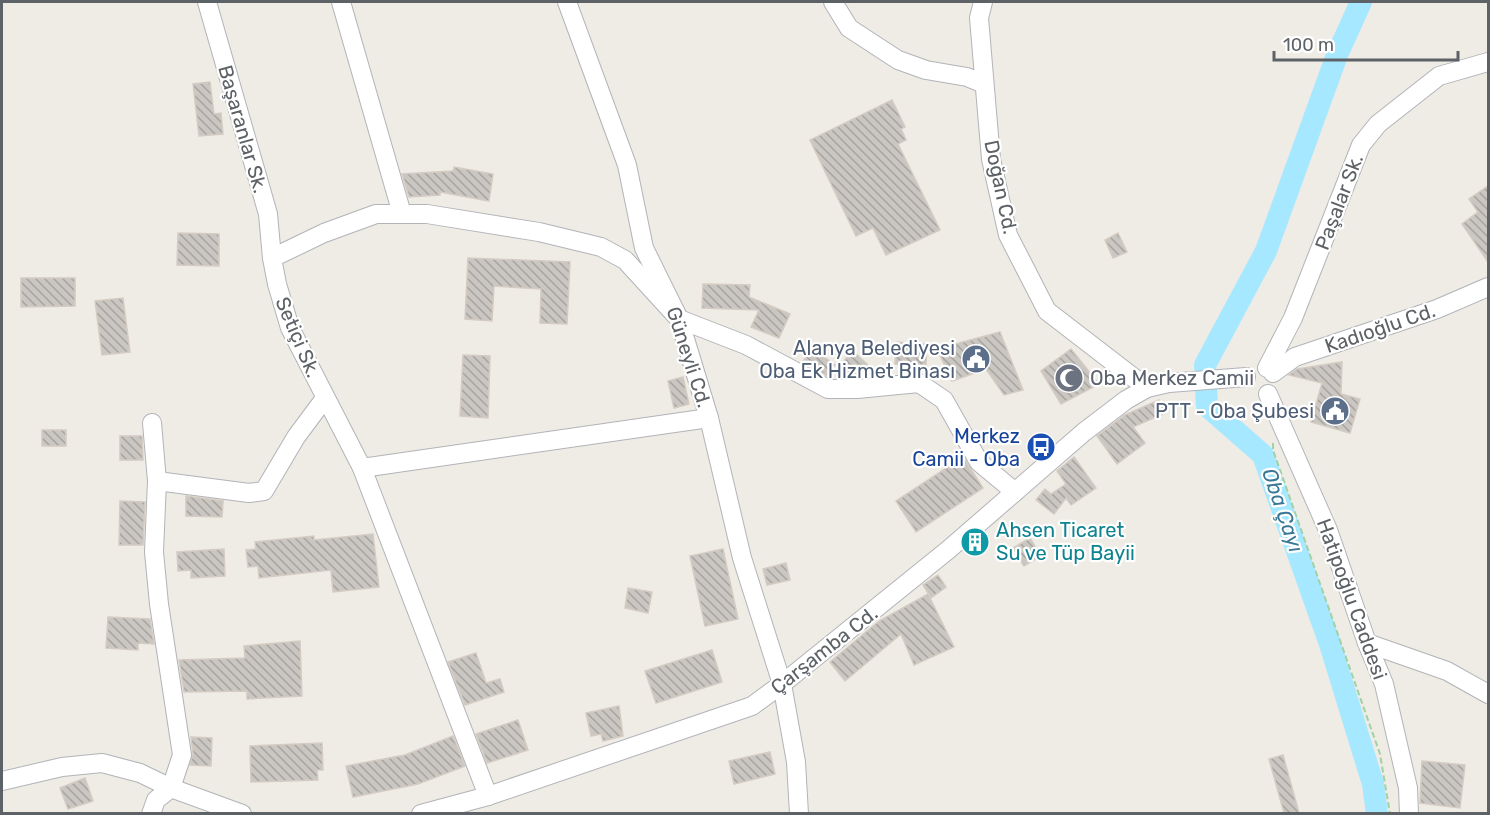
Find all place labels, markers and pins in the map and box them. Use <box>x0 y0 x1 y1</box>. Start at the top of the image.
place label: Alanya Belediyesi Oba Ek Hizmet Binası <box>759 336 955 383</box>
public building icon: Alanya Belediyesi Oba Ek Hizmet Binası <box>960 343 992 375</box>
mosque icon: Oba Merkez Camii <box>1053 362 1085 394</box>
place label: Oba Merkez Camii <box>1090 366 1254 390</box>
public building icon: PTT - Oba Şubesi <box>1319 395 1351 427</box>
place label: PTT - Oba Şubesi <box>1155 399 1314 423</box>
place label: Merkez Camii - Oba <box>912 424 1020 471</box>
bus stop icon: Merkez Camii - Oba <box>1025 431 1057 463</box>
place label: Ahsen Ticaret Su ve Tüp Bayii <box>996 518 1135 565</box>
building icon: Ahsen Ticaret Su ve Tüp Bayii <box>959 526 991 558</box>

